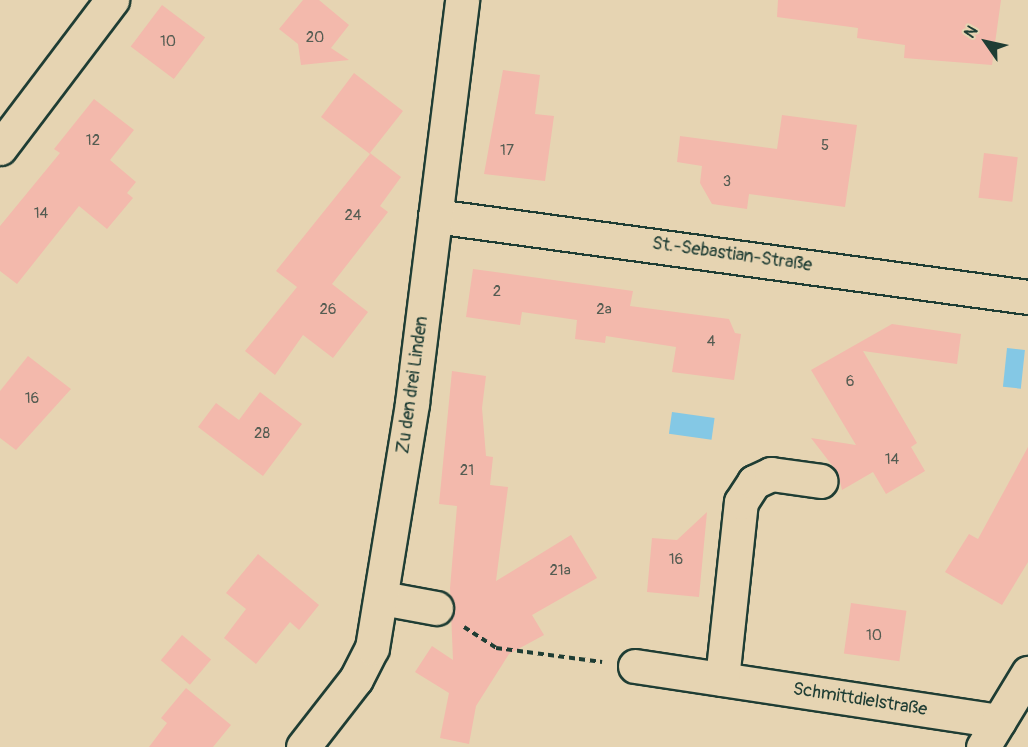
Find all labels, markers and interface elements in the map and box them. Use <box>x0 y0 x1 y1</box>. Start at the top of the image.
north arrow <box>956 12 1016 72</box>
text: N <box>960 22 982 42</box>
house number: 20 <box>306 29 324 47</box>
house number: 10 <box>160 33 176 51</box>
house number: 12 <box>86 132 100 150</box>
house number: 5 <box>821 137 829 155</box>
house number: 17 <box>500 142 514 160</box>
house number: 3 <box>723 173 731 191</box>
house number: 14 <box>34 205 48 223</box>
house number: 24 <box>344 207 362 225</box>
street label: St.-Sebastian-Straße <box>651 233 813 277</box>
house number: 2 <box>493 283 501 301</box>
house number: 26 <box>319 301 337 319</box>
house number: 2a <box>596 301 612 319</box>
street label: Zu den drei Linden <box>393 315 433 455</box>
house number: 4 <box>707 333 715 351</box>
house number: 6 <box>846 373 854 391</box>
house number: 16 <box>25 390 39 408</box>
house number: 28 <box>254 425 270 443</box>
house number: 14 <box>885 451 899 469</box>
house number: 21 <box>460 462 474 480</box>
house number: 16 <box>669 551 683 569</box>
house number: 21a <box>549 562 571 580</box>
house number: 10 <box>866 627 882 645</box>
street label: Schmittdielstraße <box>791 679 929 721</box>

